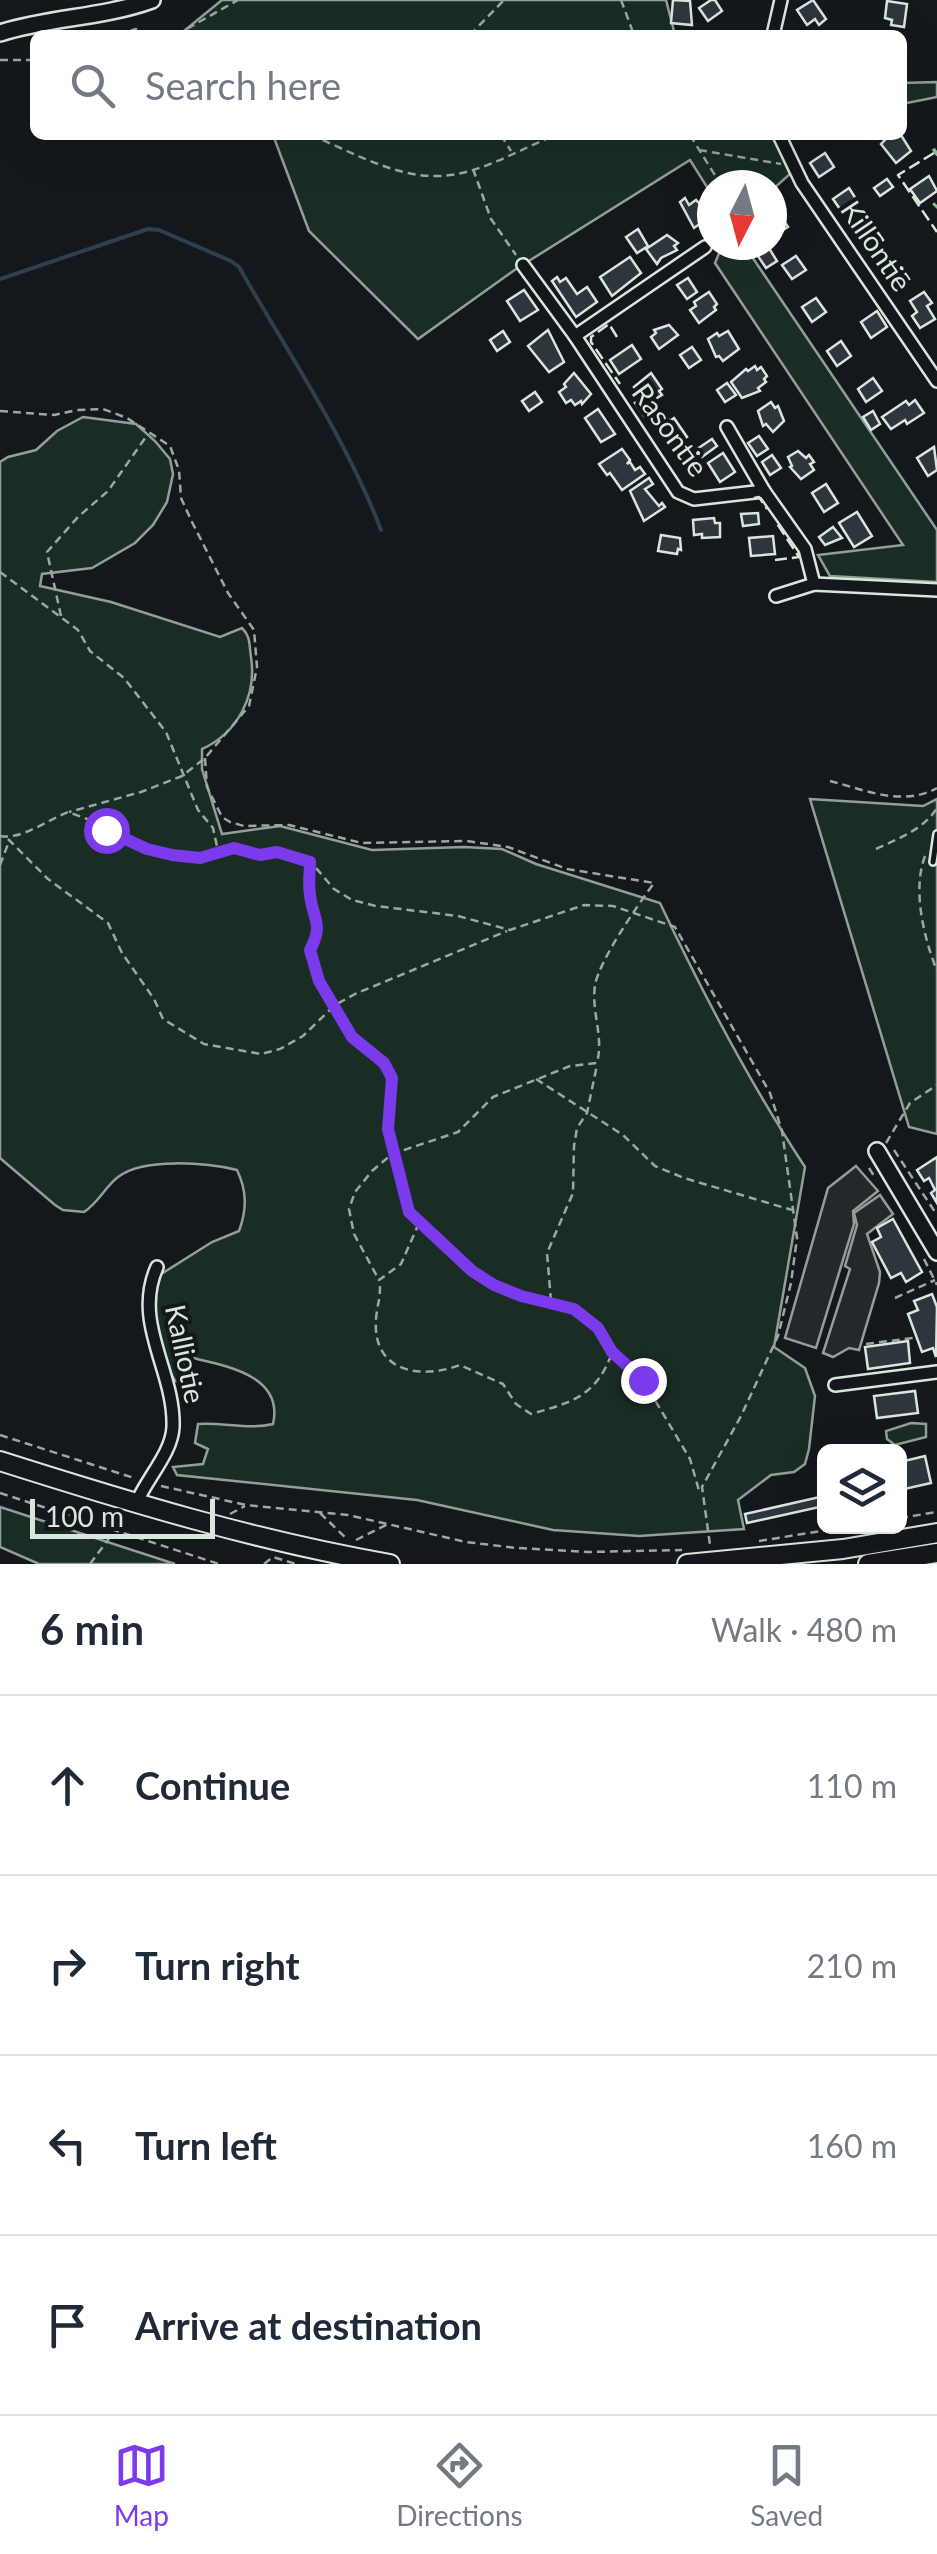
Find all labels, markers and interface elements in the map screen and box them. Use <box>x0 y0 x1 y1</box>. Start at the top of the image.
search box <box>30 30 907 140</box>
icon: search <box>65 58 120 113</box>
text: Search here <box>145 62 341 108</box>
north arrow <box>697 170 787 260</box>
street label: Killontie <box>834 194 919 297</box>
street label: Rasontie <box>626 376 716 483</box>
route start <box>84 808 130 854</box>
street label: Kalliotie <box>159 1301 213 1406</box>
route end <box>621 1358 667 1404</box>
map controls <box>817 1444 907 1534</box>
button: layers <box>817 1444 907 1534</box>
scale bar <box>30 1494 215 1538</box>
text: 100 m <box>45 1499 124 1533</box>
text: 6 min <box>40 1604 144 1654</box>
text: Walk · 480 m <box>711 1610 897 1649</box>
icon: ahead <box>40 1758 95 1813</box>
text: Continue <box>135 1762 290 1808</box>
text: 110 m <box>807 1766 897 1805</box>
icon: right <box>40 1938 95 1993</box>
text: Turn right <box>135 1942 300 1988</box>
text: 210 m <box>807 1946 897 1985</box>
icon: left <box>40 2118 95 2173</box>
text: Turn left <box>135 2122 277 2168</box>
text: 160 m <box>807 2126 897 2165</box>
icon: arrive <box>40 2298 95 2353</box>
text: Arrive at destination <box>135 2302 482 2348</box>
tab: Map <box>114 2438 169 2532</box>
tab: Directions <box>396 2438 523 2532</box>
tab: Saved <box>750 2438 823 2532</box>

